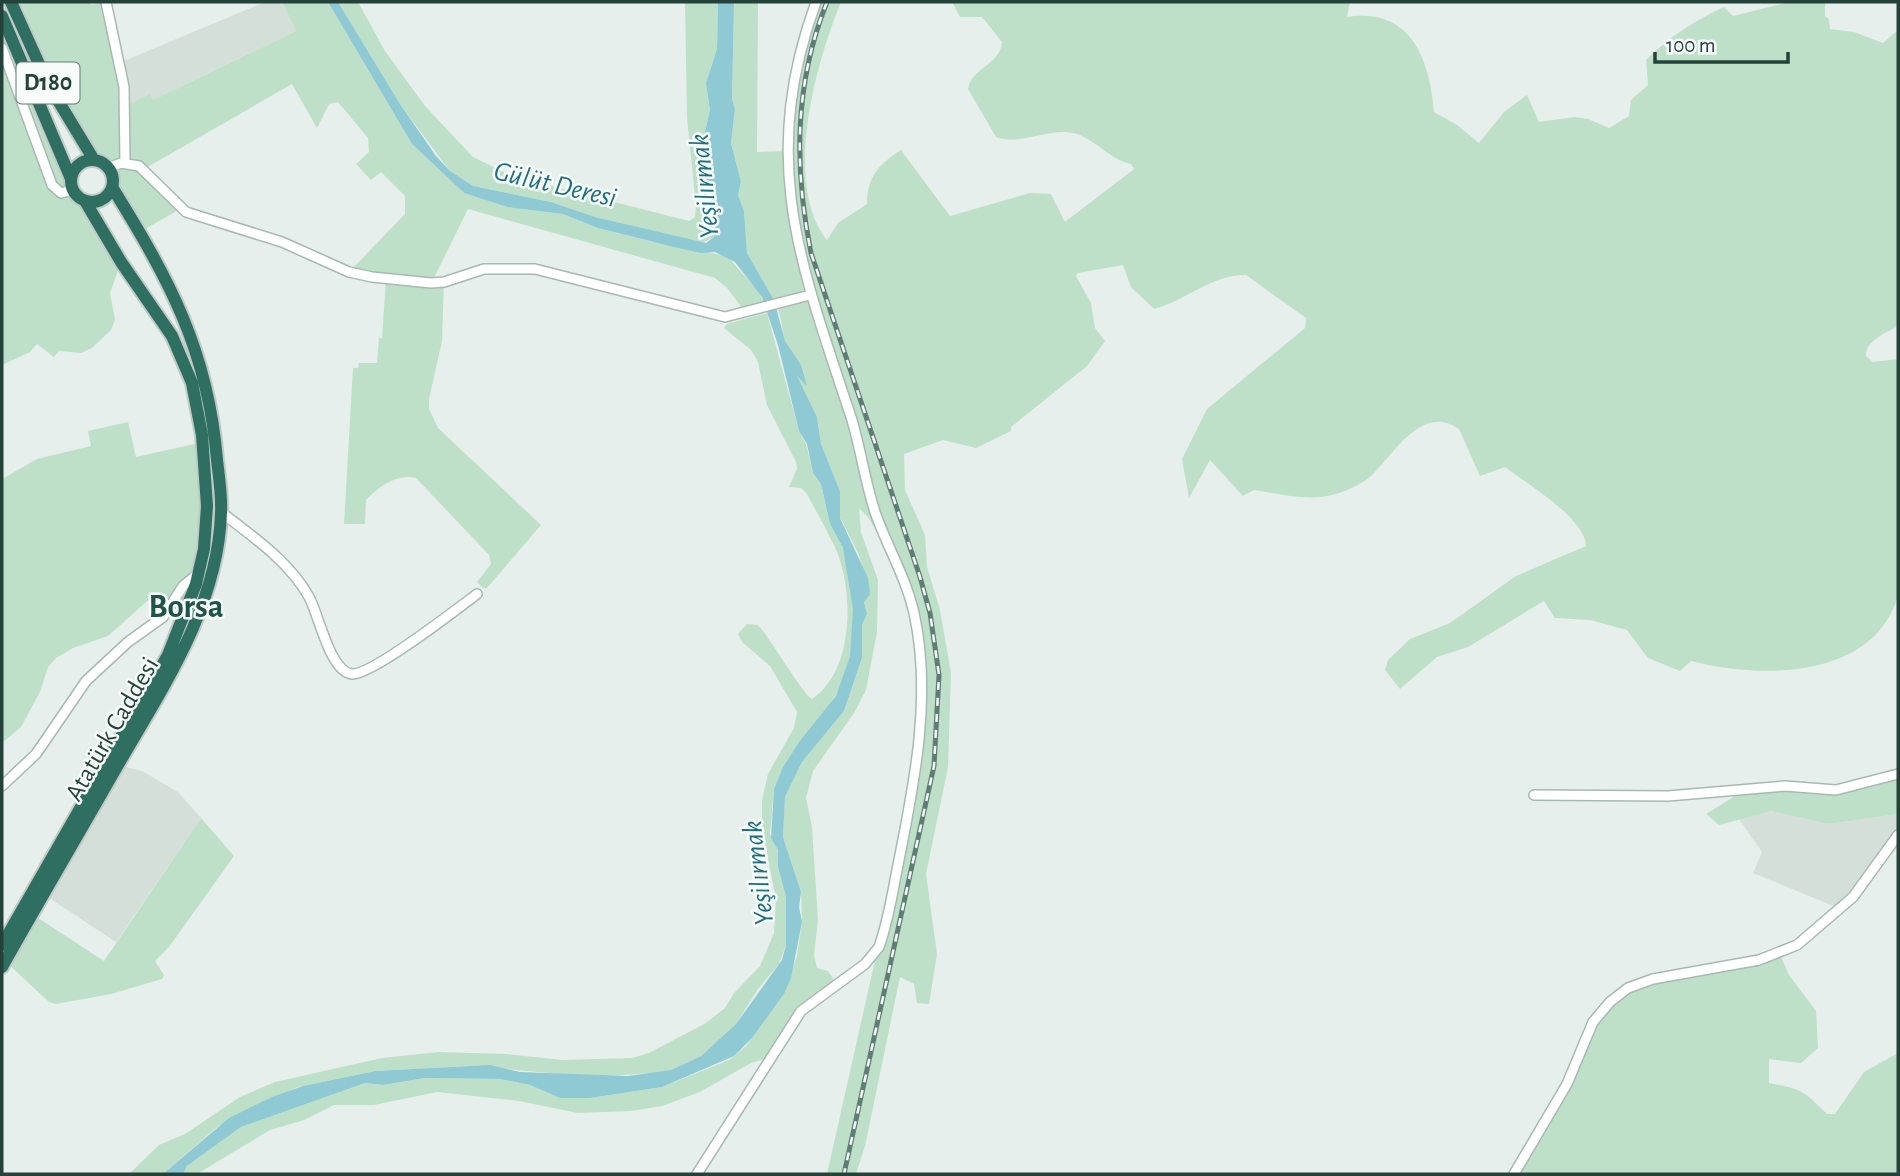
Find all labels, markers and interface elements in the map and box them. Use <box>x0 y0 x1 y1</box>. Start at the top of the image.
scale bar <box>1655 21 1788 65</box>
text: 100 m <box>1666 35 1716 56</box>
road number: D180 <box>16 62 80 104</box>
water label: Yeşilırmak <box>686 132 724 240</box>
water label: Gülüt Deresi <box>491 157 619 213</box>
district label: Borsa <box>148 591 224 624</box>
street label: Atatürk Caddesi <box>60 653 164 805</box>
water label: Yeşilırmak <box>739 819 779 927</box>

